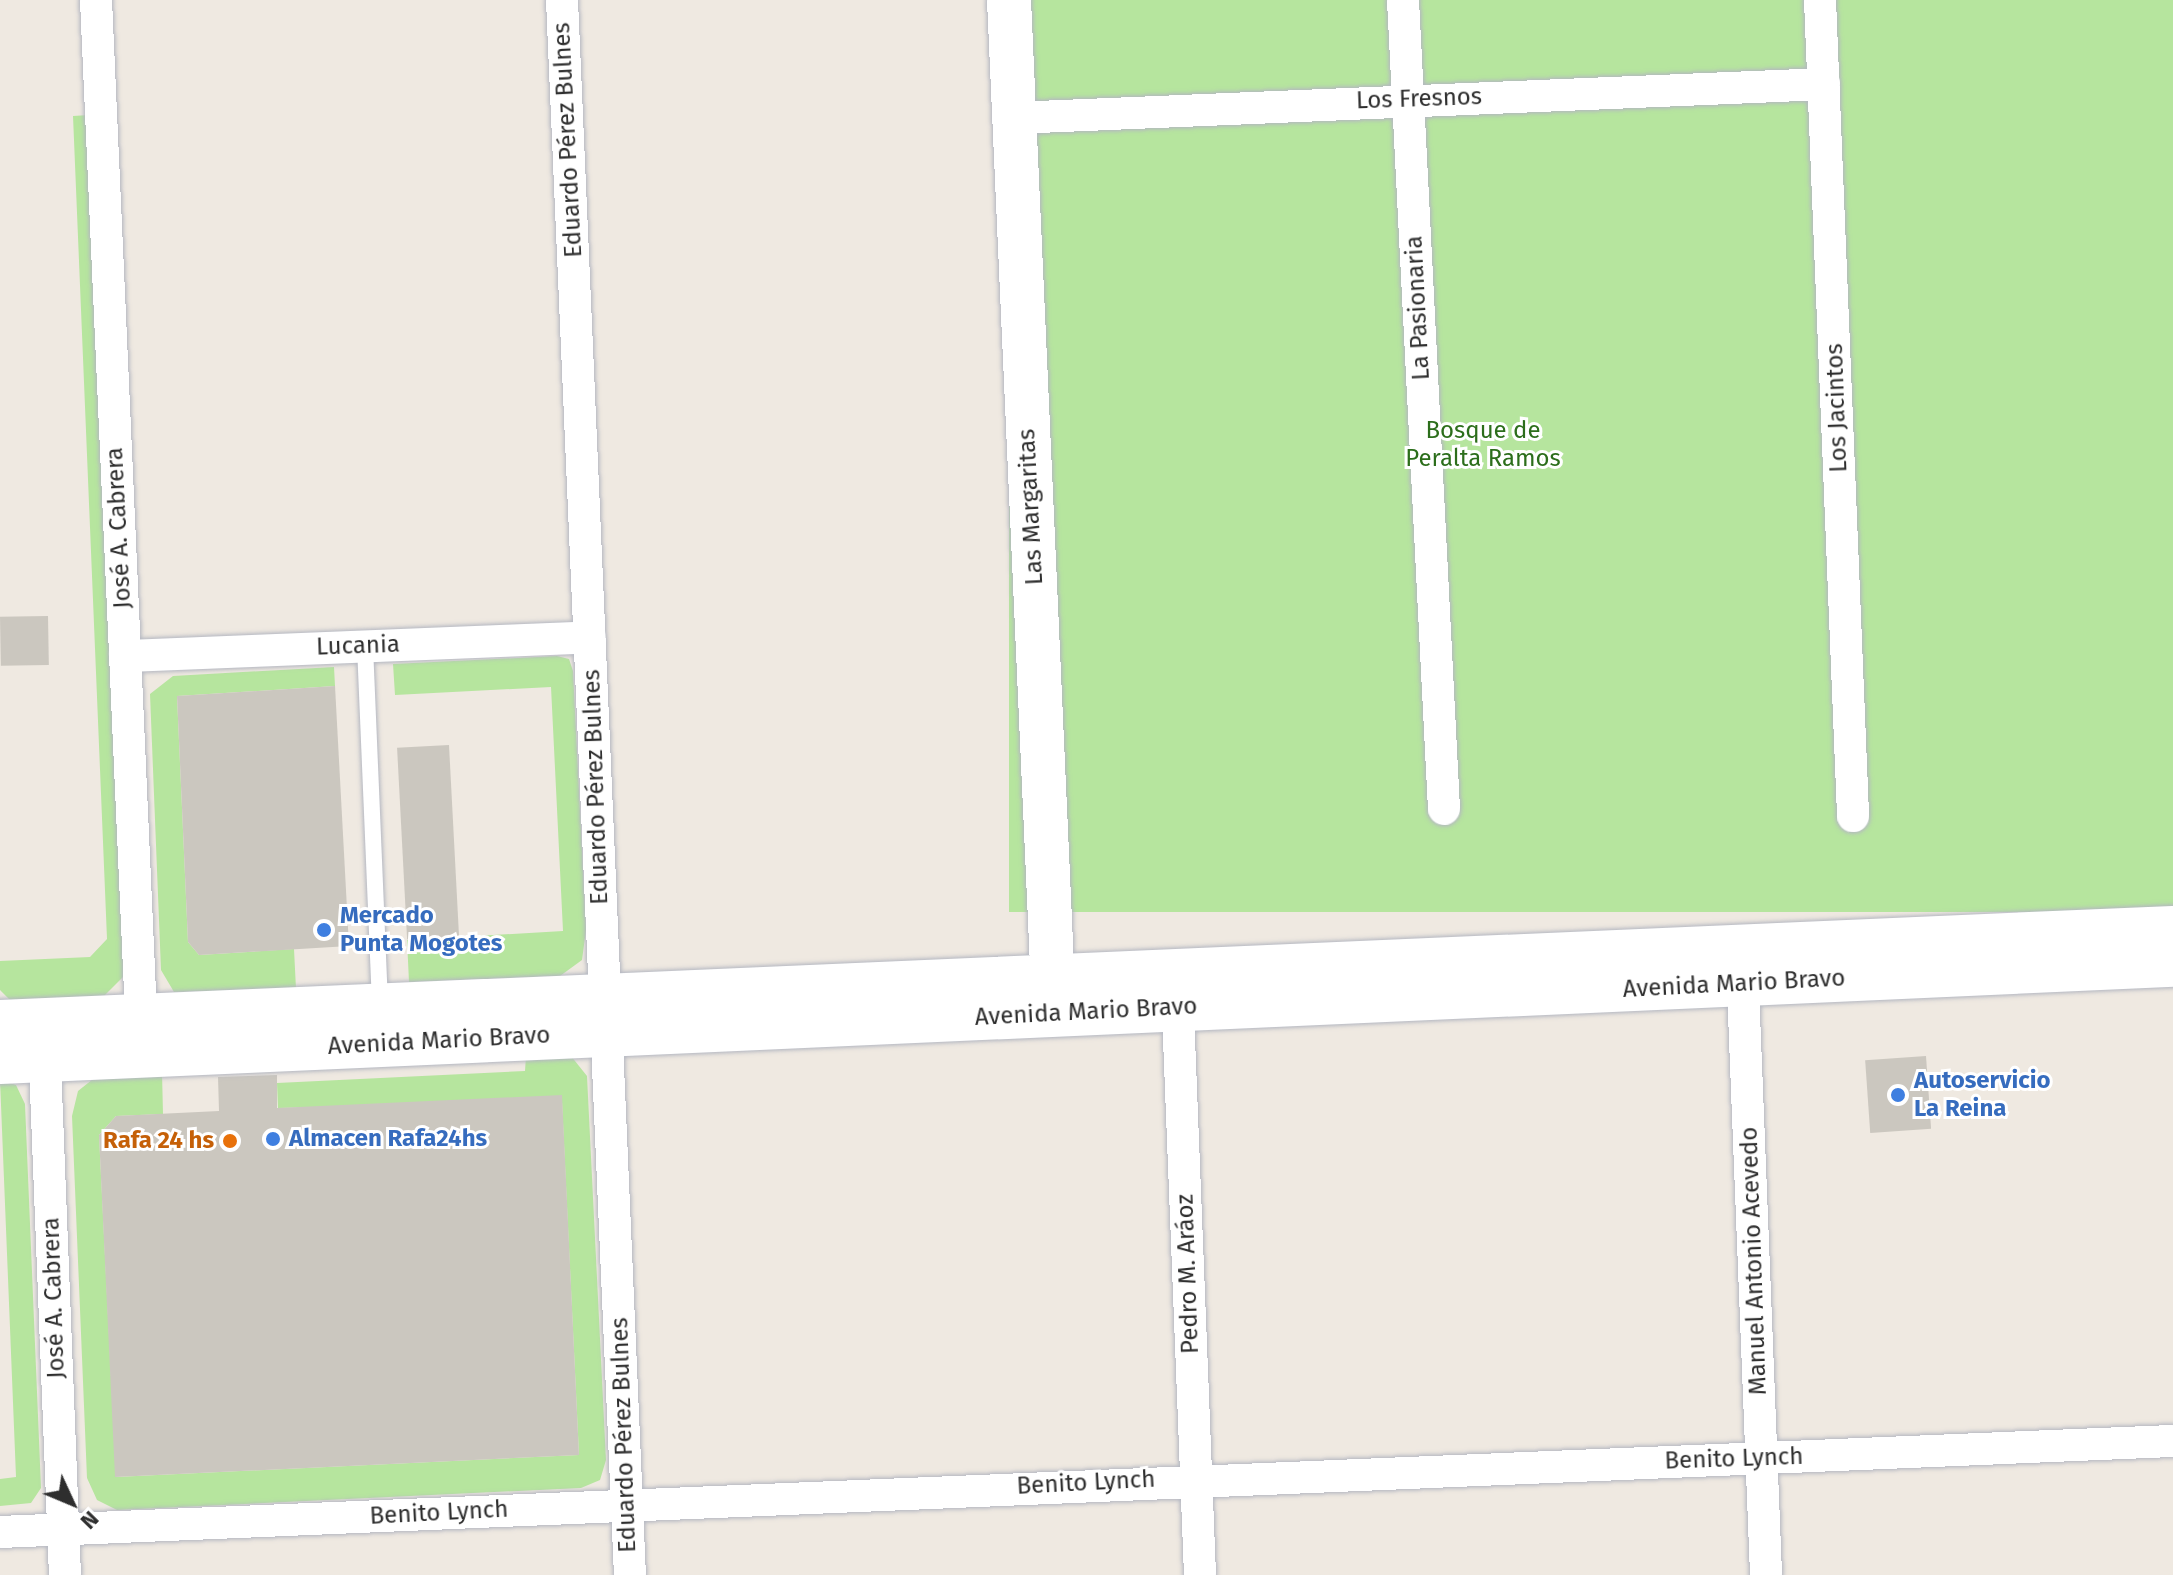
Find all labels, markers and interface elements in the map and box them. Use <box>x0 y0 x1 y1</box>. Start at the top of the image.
street label: Eduardo Pérez Bulnes <box>547 22 589 258</box>
street label: Los Fresnos <box>1356 82 1482 116</box>
street label: La Pasionaria <box>1400 235 1436 381</box>
street label: Los Jacintos <box>1820 343 1854 473</box>
park label: Bosque de Peralta Ramos <box>1405 417 1561 473</box>
street label: Las Margaritas <box>1013 428 1049 586</box>
street label: José A. Cabrera <box>100 447 138 609</box>
street label: Lucania <box>316 630 400 662</box>
street label: Eduardo Pérez Bulnes <box>577 669 615 905</box>
place label: Mercado Punta Mogotes <box>340 902 502 958</box>
marker: Mercado Punta Mogotes <box>315 921 333 939</box>
street label: Avenida Mario Bravo <box>1622 964 1846 1004</box>
street label: Avenida Mario Bravo <box>974 992 1198 1032</box>
street label: Avenida Mario Bravo <box>327 1021 551 1061</box>
place label: Autoservicio La Reina <box>1914 1067 2051 1123</box>
marker: Autoservicio La Reina <box>1889 1086 1907 1104</box>
place label: Almacen Rafa24hs <box>289 1125 487 1153</box>
street label: Manuel Antonio Acevedo <box>1735 1126 1773 1396</box>
place label: Rafa 24 hs <box>103 1127 214 1155</box>
marker: Almacen Rafa24hs <box>264 1130 282 1148</box>
marker: Rafa 24 hs <box>221 1132 239 1150</box>
street label: Pedro M. Aráoz <box>1171 1194 1205 1354</box>
street label: José A. Cabrera <box>37 1217 71 1379</box>
street label: Eduardo Pérez Bulnes <box>605 1317 643 1553</box>
street label: Benito Lynch <box>1664 1442 1804 1476</box>
north arrow <box>32 1463 112 1543</box>
street label: Benito Lynch <box>1016 1465 1156 1501</box>
street label: Benito Lynch <box>369 1495 509 1531</box>
text: N <box>75 1505 104 1535</box>

